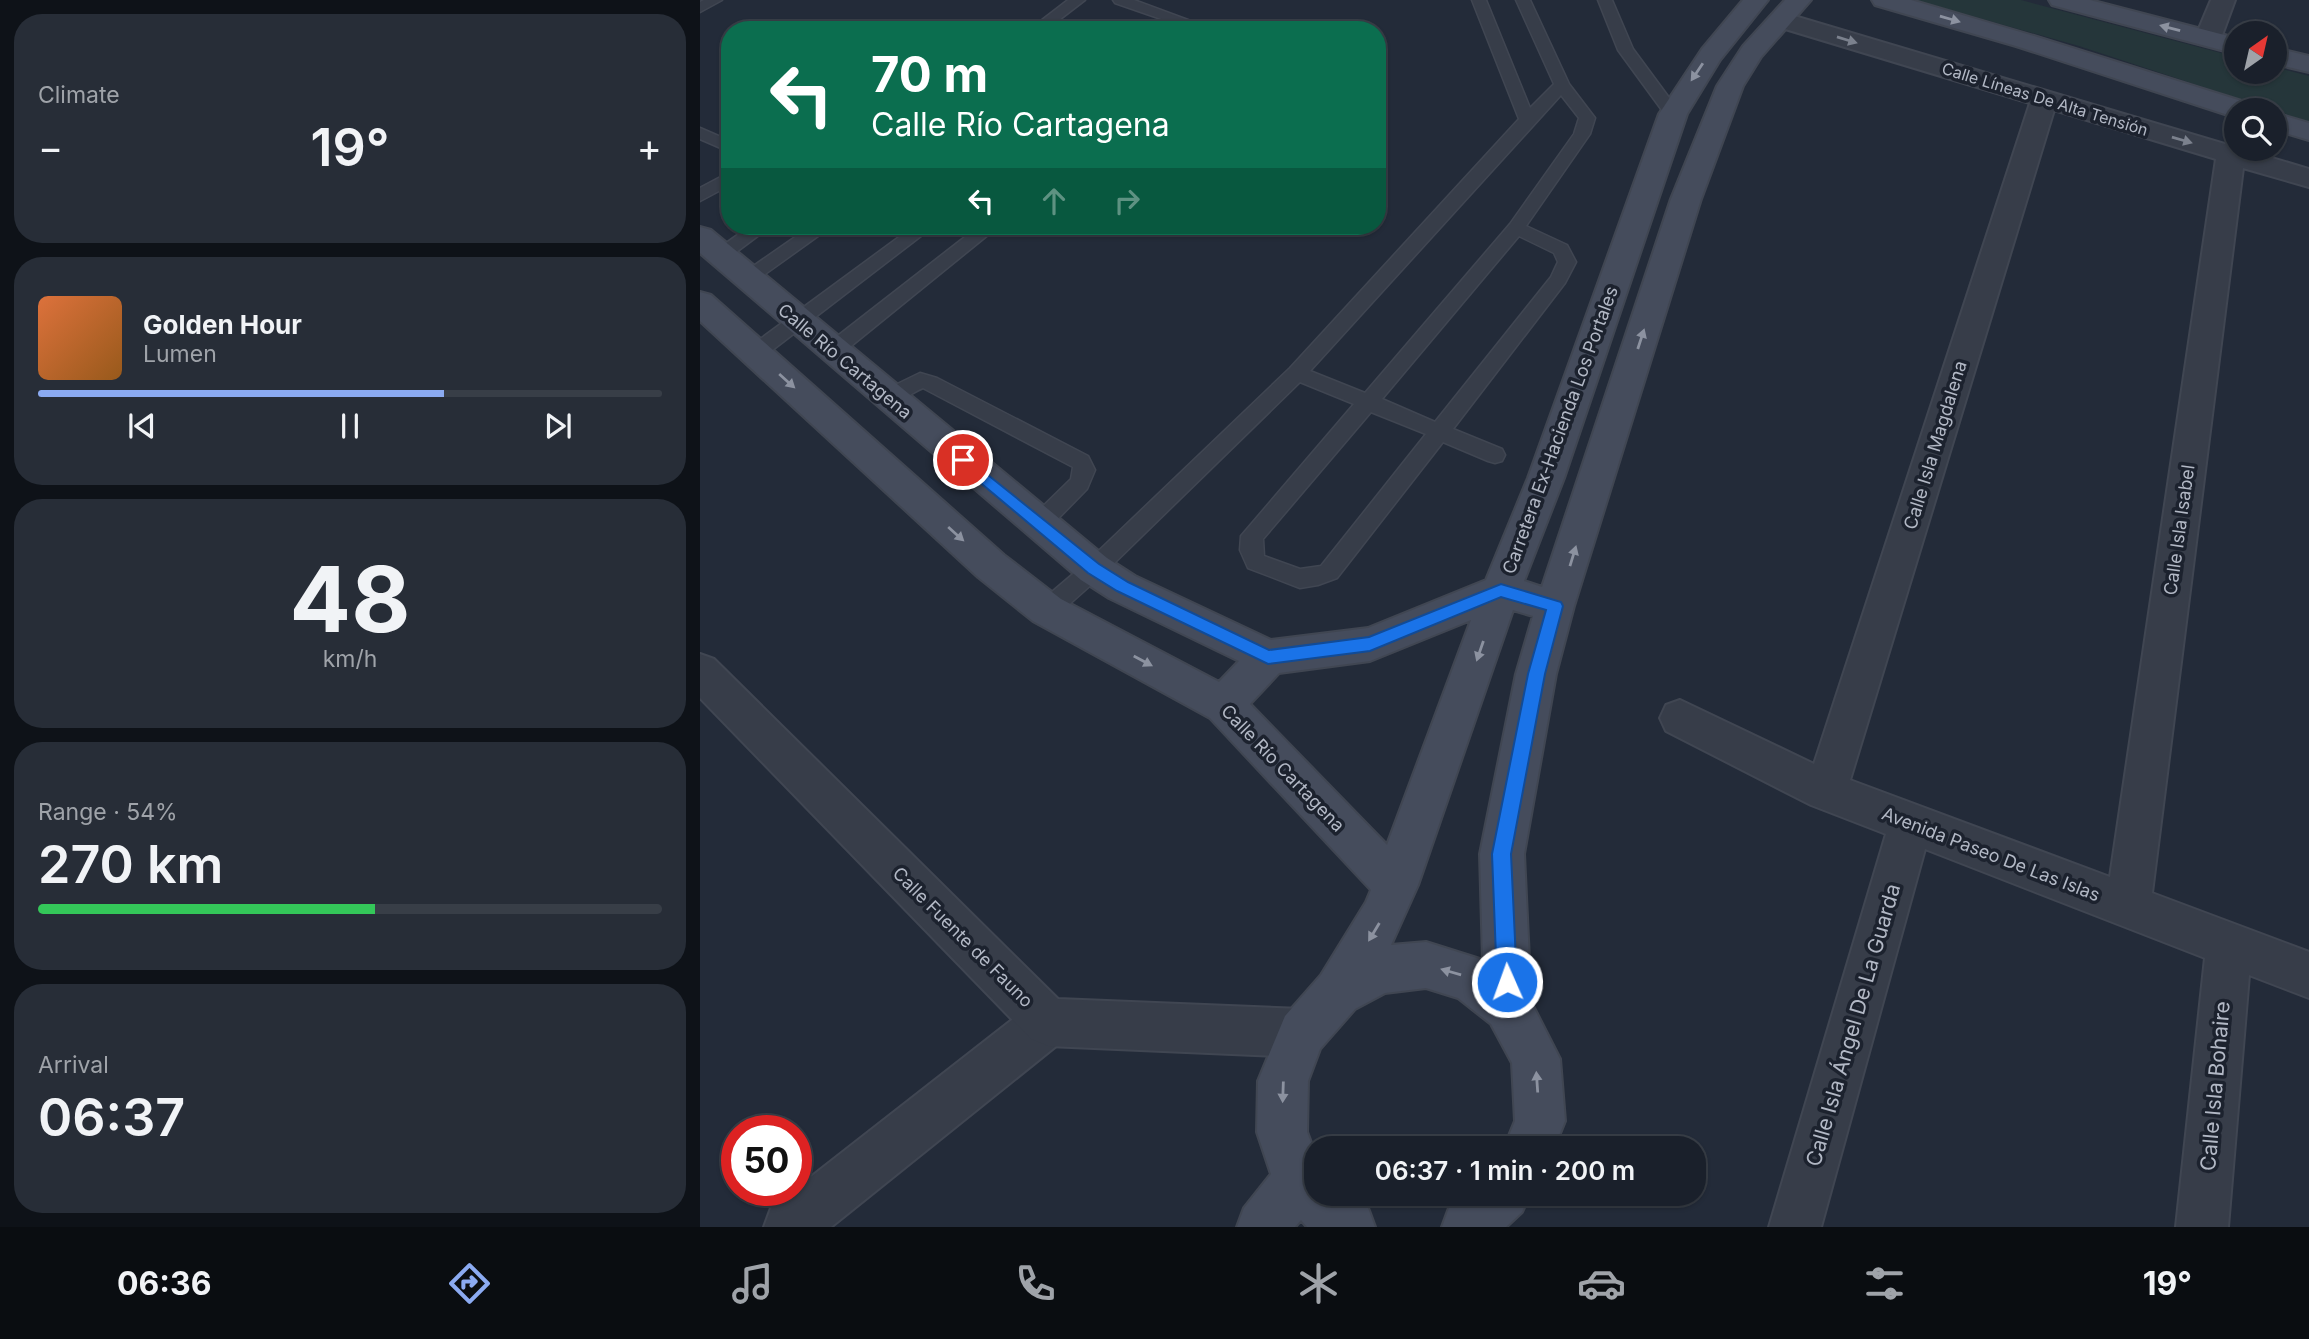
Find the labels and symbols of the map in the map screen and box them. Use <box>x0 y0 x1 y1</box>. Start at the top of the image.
one-way arrow <box>1939 14 1961 25</box>
north arrow <box>2224 21 2287 84</box>
one-way arrow <box>2159 22 2181 33</box>
one-way arrow <box>1836 35 1857 45</box>
street label: Calle Líneas De Alta Tensión <box>1939 58 2151 140</box>
one-way arrow <box>1691 62 1704 81</box>
one-way arrow <box>2172 136 2193 146</box>
street label: Carretera Ex-Hacienda Los Portales <box>1498 283 1622 577</box>
street label: Calle Río Cartagena <box>774 299 916 423</box>
one-way arrow <box>1636 328 1647 349</box>
street label: Calle Isla Magdalena <box>1899 358 1971 532</box>
one-way arrow <box>778 373 795 389</box>
pin <box>933 430 993 490</box>
street label: Calle Isla Isabel <box>2159 463 2199 597</box>
one-way arrow <box>947 526 964 541</box>
one-way arrow <box>1568 545 1578 566</box>
one-way arrow <box>1474 640 1485 661</box>
one-way arrow <box>1133 655 1153 667</box>
street label: Calle Río Cartagena <box>1217 700 1349 836</box>
street label: Avenida Paseo De Las Islas <box>1879 803 2103 905</box>
street label: Calle Fuente de Fauno <box>889 863 1037 1011</box>
street label: Calle Isla Ángel De La Guarda <box>1800 880 1905 1169</box>
one-way arrow <box>1368 923 1380 942</box>
position arrow <box>1470 945 1544 1019</box>
one-way arrow <box>1440 966 1462 977</box>
street label: Calle Isla Bohaire <box>2195 1000 2235 1172</box>
one-way arrow <box>1531 1071 1542 1093</box>
one-way arrow <box>1278 1082 1289 1104</box>
speed limit sign: 50 <box>721 1115 812 1206</box>

